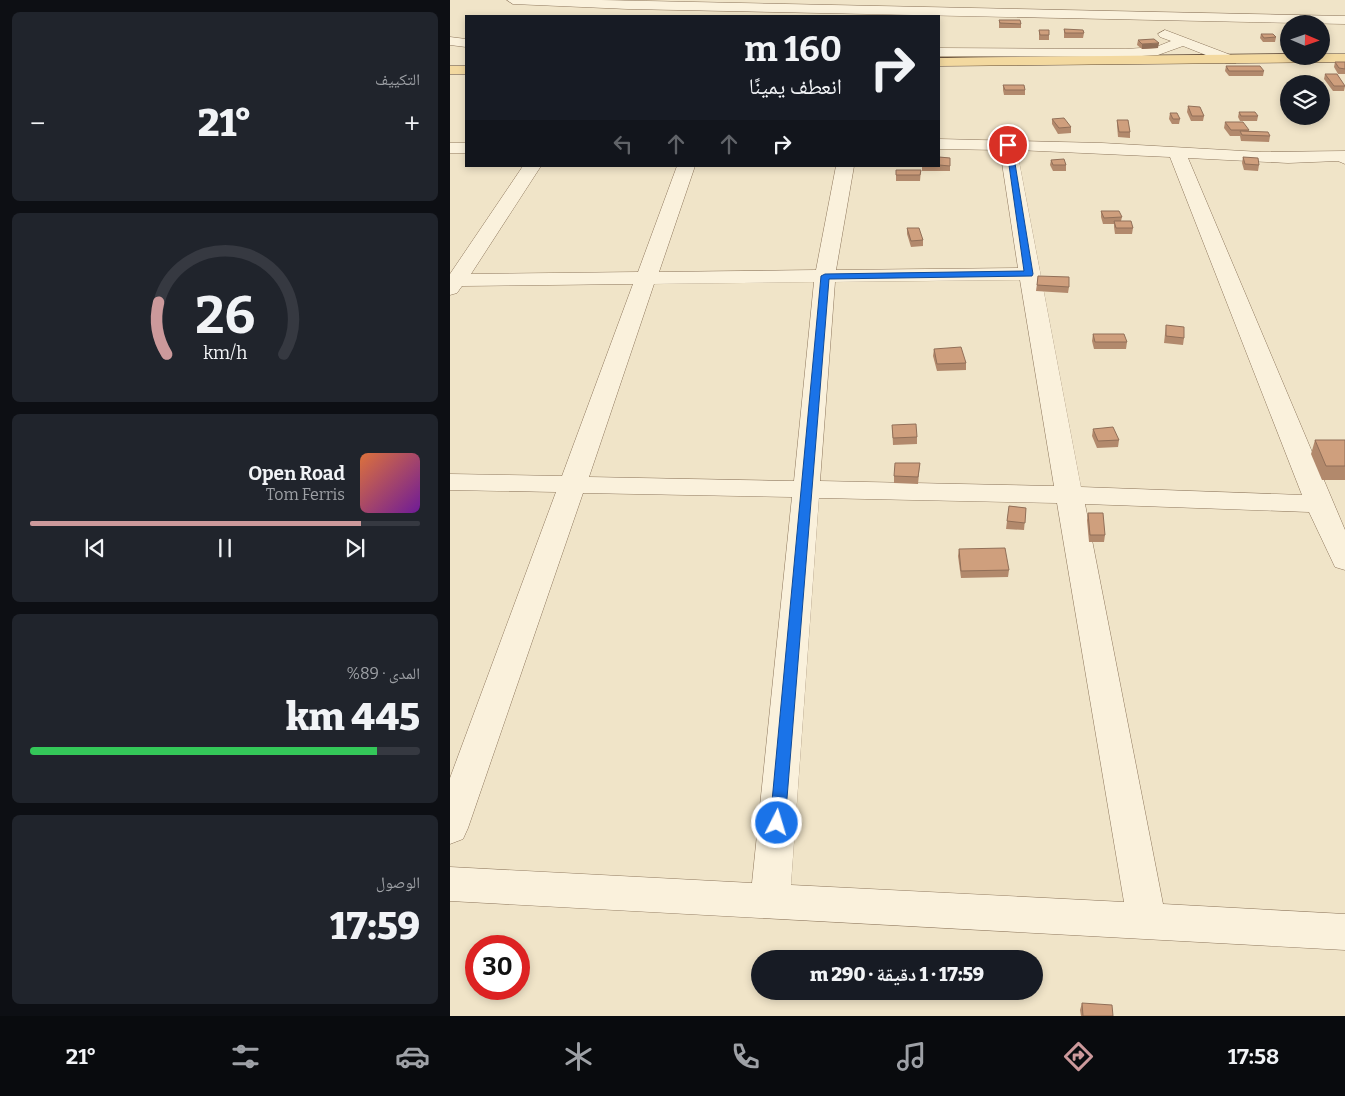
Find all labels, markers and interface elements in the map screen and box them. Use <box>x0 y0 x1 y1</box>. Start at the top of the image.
north arrow <box>1280 15 1330 65</box>
map controls <box>1280 15 1330 125</box>
text: 160 m <box>744 28 842 70</box>
icon: right <box>860 35 925 100</box>
text: التكييف <box>375 70 420 89</box>
text: انعطف يمينًا <box>749 73 842 100</box>
button: layers <box>1280 75 1330 125</box>
text: 21° <box>198 100 252 146</box>
text: − <box>30 107 45 140</box>
text: + <box>404 107 420 140</box>
pin <box>987 124 1029 166</box>
icon: left <box>609 130 637 158</box>
icon: ahead <box>662 130 690 158</box>
icon: ahead <box>715 130 743 158</box>
icon: right <box>768 130 796 158</box>
icon: arrive <box>994 131 1022 159</box>
text: 26 <box>195 284 255 347</box>
text: km/h <box>203 342 247 364</box>
text: Open Road <box>248 462 345 485</box>
text: Tom Ferris <box>266 485 345 504</box>
icon: previous <box>81 534 109 562</box>
icon: pause <box>211 534 239 562</box>
icon: next <box>341 534 369 562</box>
text: المدى · 89% <box>346 664 420 683</box>
text: 445 km <box>286 694 420 740</box>
position arrow <box>750 796 802 848</box>
text: الوصول <box>376 873 420 892</box>
text: 17:59 <box>330 903 420 949</box>
speed limit sign: 30 <box>465 935 530 1000</box>
text: 17:59 · 1 دقيقة · 290 m <box>810 963 984 986</box>
icon: filters <box>228 1039 263 1074</box>
icon: car <box>395 1039 430 1074</box>
icon: climate <box>561 1039 596 1074</box>
icon: phone <box>728 1039 763 1074</box>
icon: music <box>894 1039 929 1074</box>
icon: directions <box>1061 1039 1096 1074</box>
text: 21° <box>66 1043 97 1070</box>
text: 17:58 <box>1228 1043 1279 1070</box>

